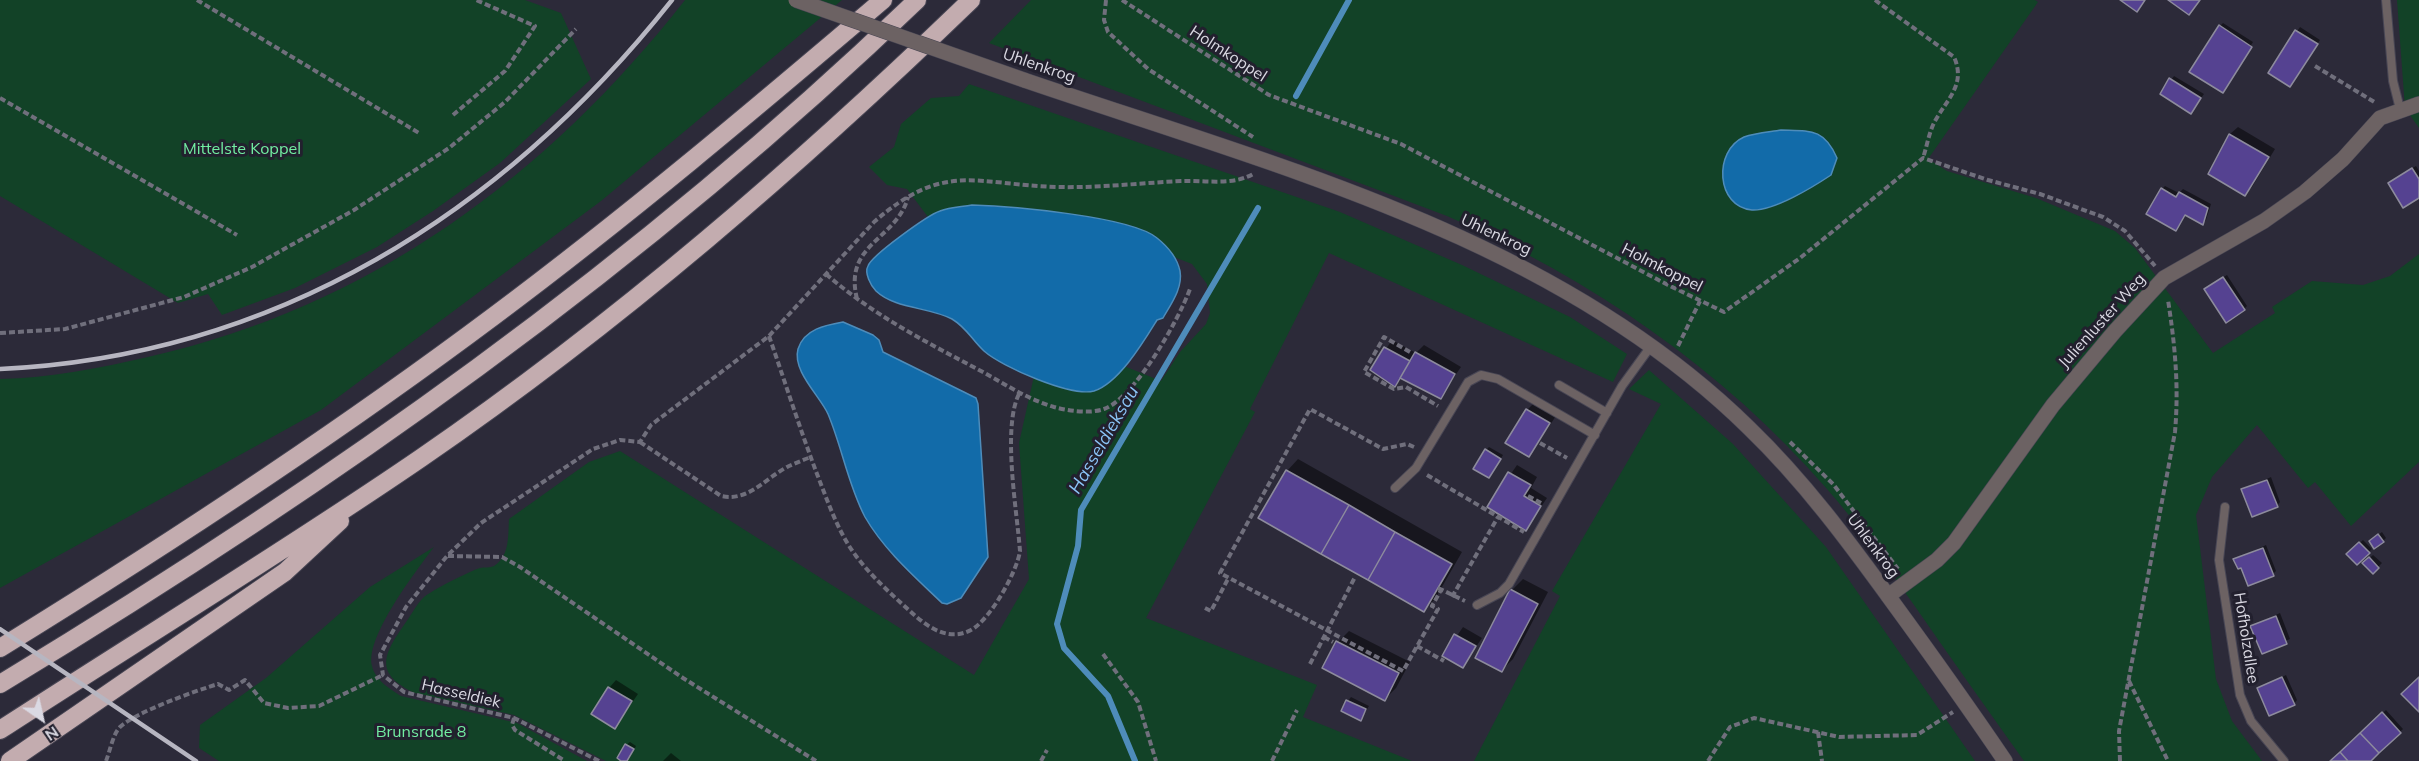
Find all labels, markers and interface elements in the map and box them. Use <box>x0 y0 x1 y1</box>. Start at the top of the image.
street label: Holmkoppel <box>1186 22 1270 86</box>
street label: Uhlenkrog <box>1000 45 1078 87</box>
park label: Mittelste Koppel <box>183 139 301 159</box>
street label: Uhlenkrog <box>1458 210 1534 260</box>
street label: Holmkoppel <box>1618 239 1706 297</box>
street label: Julienluster Weg <box>2055 270 2149 372</box>
water label: Hasseldieksau <box>1064 382 1144 498</box>
street label: Uhlenkrog <box>1843 510 1903 582</box>
street label: Hofholzallee <box>2229 591 2263 685</box>
street label: Hasseldiek <box>420 676 502 712</box>
north arrow <box>12 689 72 749</box>
text: N <box>41 722 63 746</box>
park label: Brunsrade 8 <box>376 722 466 742</box>

